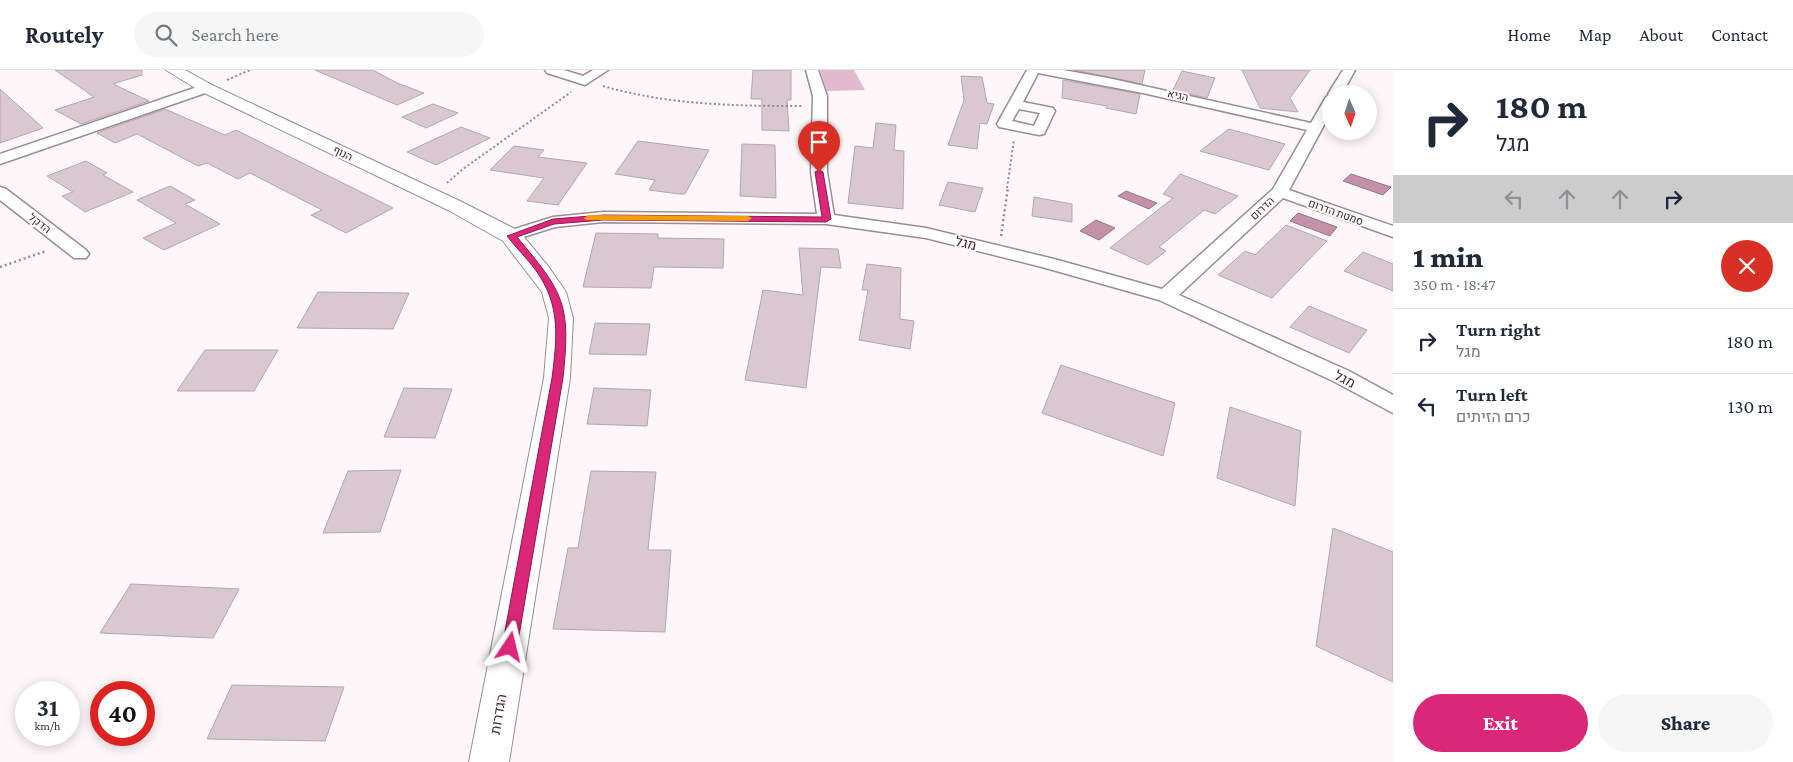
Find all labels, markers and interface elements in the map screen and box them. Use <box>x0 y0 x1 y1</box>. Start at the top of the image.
search box <box>134 12 484 57</box>
text: Routely <box>25 21 104 48</box>
icon: search <box>152 21 180 49</box>
text: Search here <box>192 24 279 45</box>
text: Home <box>1508 25 1551 45</box>
text: Map <box>1579 25 1611 45</box>
text: About <box>1639 25 1683 45</box>
text: Contact <box>1711 25 1768 45</box>
north arrow <box>1322 85 1378 140</box>
map controls <box>1322 85 1377 140</box>
street label: הגיא <box>1166 87 1190 103</box>
text: 180 m <box>1496 87 1587 126</box>
icon: right <box>1413 90 1478 155</box>
pin <box>798 121 840 172</box>
icon: arrive <box>805 128 833 156</box>
text: מגל <box>1496 131 1530 156</box>
street label: הנוף <box>331 143 355 163</box>
icon: left <box>1500 185 1528 213</box>
icon: ahead <box>1553 185 1581 213</box>
icon: ahead <box>1606 185 1634 213</box>
icon: right <box>1659 185 1687 213</box>
street label: הדרום <box>1248 194 1276 222</box>
street label: סמטת הדרום <box>1307 197 1365 227</box>
street label: הדקל <box>27 211 53 235</box>
street label: מגל <box>954 233 978 253</box>
text: 1 min <box>1413 240 1483 273</box>
button: close <box>1721 240 1773 292</box>
text: 350 m · 18:47 <box>1413 276 1496 293</box>
text: Turn right <box>1456 319 1541 340</box>
icon: right <box>1413 327 1441 355</box>
text: 180 m <box>1727 331 1773 352</box>
text: מגל <box>1456 343 1481 360</box>
street label: מגל <box>1332 367 1358 391</box>
text: Turn left <box>1456 384 1528 405</box>
icon: left <box>1413 392 1441 420</box>
text: 130 m <box>1728 396 1773 417</box>
text: כרם הזיתים <box>1456 408 1531 425</box>
position arrow <box>483 620 535 672</box>
speed limit sign: 40 <box>90 681 155 746</box>
street label: הגדרות <box>487 693 509 735</box>
text: 31 <box>37 694 58 721</box>
button: Exit <box>1413 694 1588 752</box>
button: Share <box>1598 694 1773 752</box>
text: km/h <box>35 719 60 733</box>

